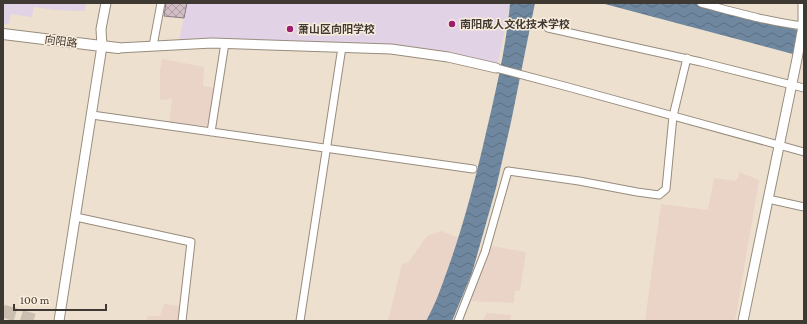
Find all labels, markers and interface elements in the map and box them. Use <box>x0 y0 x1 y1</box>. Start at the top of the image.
place label: 南阳成人文化技术学校 <box>460 18 570 30</box>
marker: 南阳成人文化技术学校 <box>447 19 457 29</box>
place label: 萧山区向阳学校 <box>298 23 375 35</box>
marker: 萧山区向阳学校 <box>285 24 295 34</box>
street label: 向阳路 <box>44 33 78 49</box>
scale bar <box>14 286 106 312</box>
text: 100 m <box>20 293 50 307</box>

